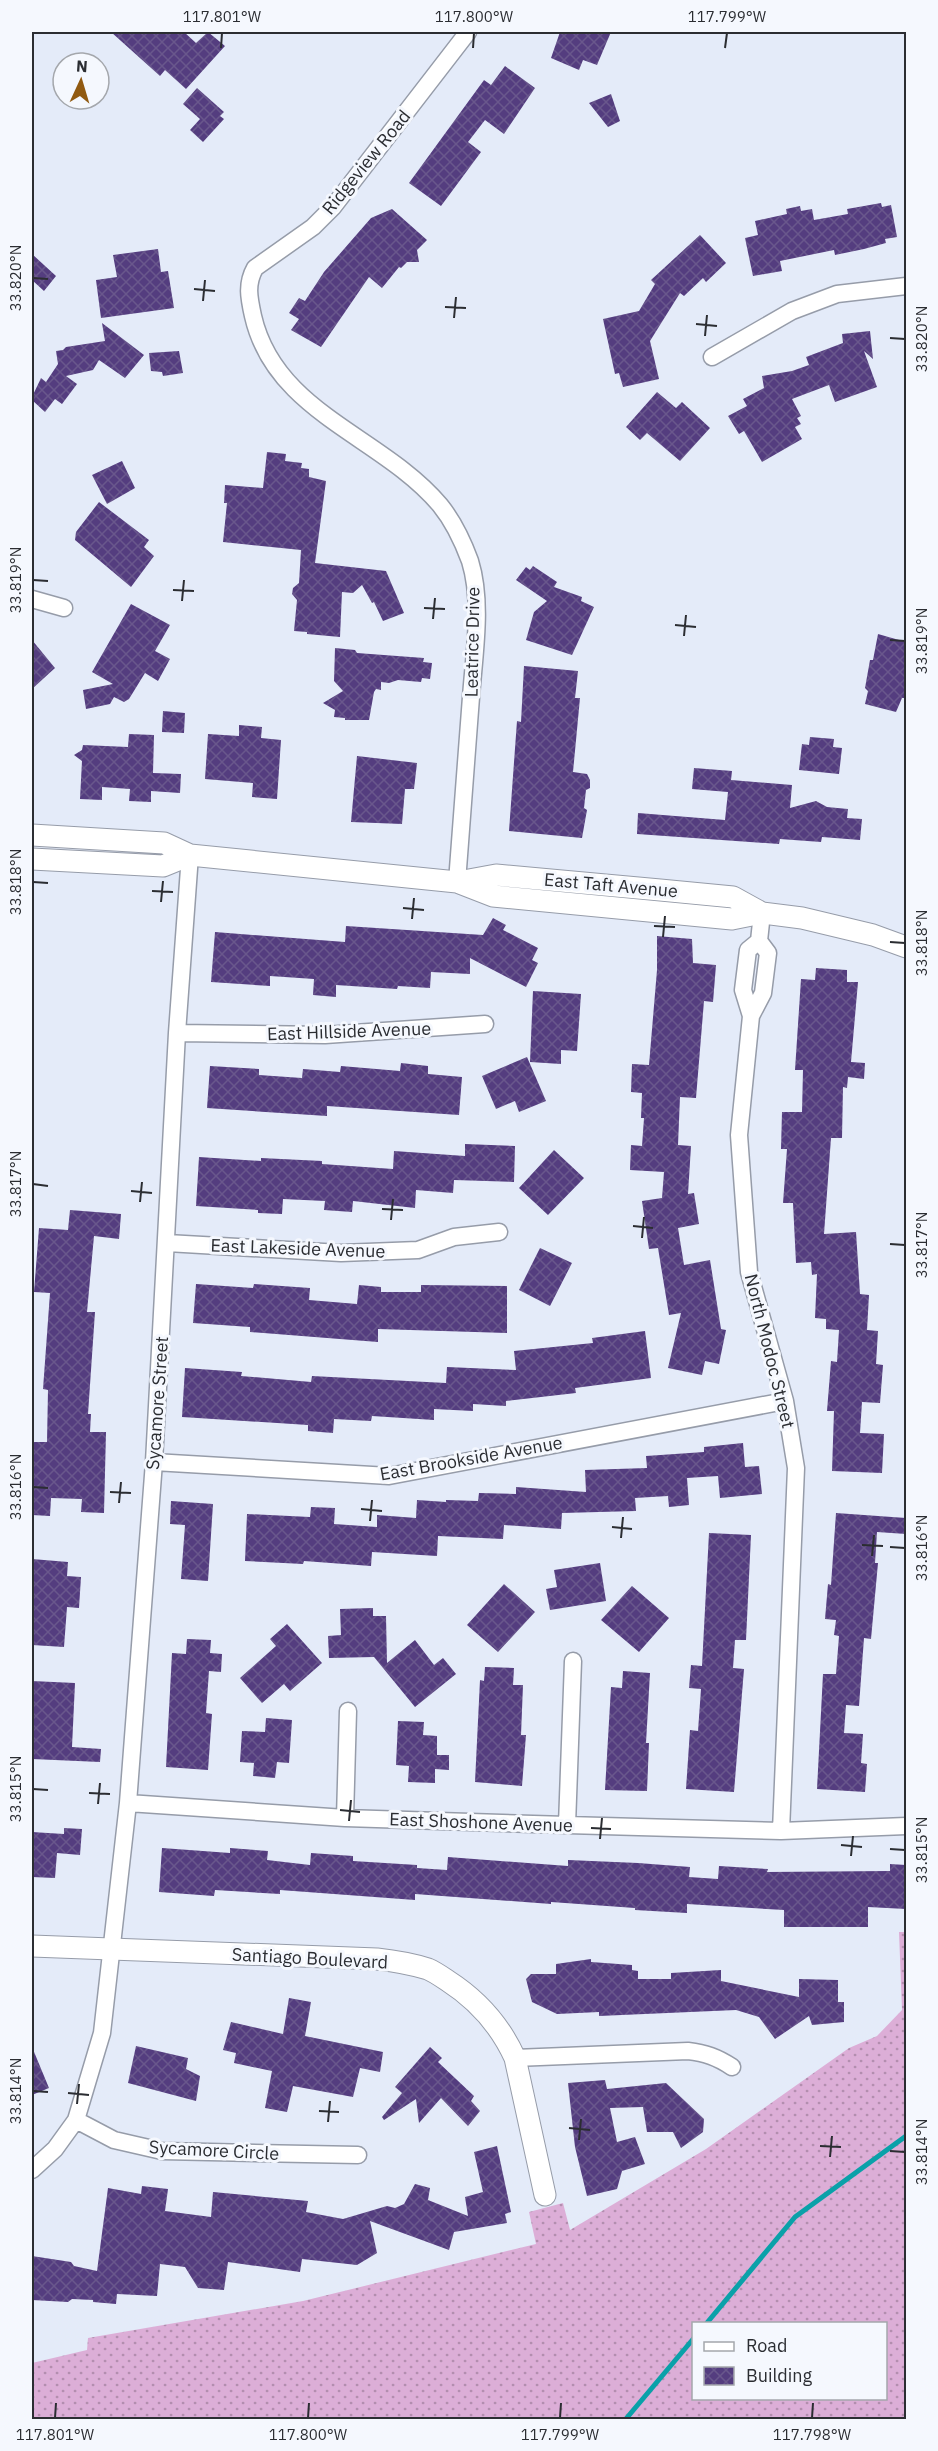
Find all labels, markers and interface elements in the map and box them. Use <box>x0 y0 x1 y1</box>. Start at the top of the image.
text: 117.801°W <box>183 7 262 26</box>
text: 117.800°W <box>435 7 514 26</box>
text: 117.799°W <box>688 7 767 26</box>
north arrow <box>51 51 111 111</box>
text: N <box>76 56 89 76</box>
street label: Ridgeview Road <box>317 105 415 219</box>
text: 33.820°N <box>6 245 25 311</box>
text: 33.820°N <box>912 306 931 372</box>
text: 33.819°N <box>6 547 25 613</box>
street label: Leatrice Drive <box>460 586 484 697</box>
text: 33.819°N <box>912 608 931 674</box>
text: 33.818°N <box>6 849 25 915</box>
street label: East Taft Avenue <box>543 868 679 902</box>
text: 33.818°N <box>912 910 931 976</box>
street label: East Hillside Avenue <box>267 1017 432 1045</box>
text: 33.817°N <box>6 1151 25 1217</box>
text: 33.817°N <box>912 1212 931 1278</box>
street label: East Lakeside Avenue <box>210 1233 386 1263</box>
street label: North Modoc Street <box>740 1271 800 1431</box>
street label: Sycamore Street <box>141 1335 173 1471</box>
street label: East Brookside Avenue <box>378 1431 564 1485</box>
text: 33.816°N <box>6 1454 25 1520</box>
text: 33.816°N <box>912 1515 931 1581</box>
text: 33.815°N <box>6 1756 25 1822</box>
street label: East Shoshone Avenue <box>389 1807 573 1837</box>
text: 33.815°N <box>912 1817 931 1883</box>
street label: Santiago Boulevard <box>231 1942 389 1974</box>
text: 33.814°N <box>6 2058 25 2124</box>
text: 33.814°N <box>912 2119 931 2185</box>
street label: Sycamore Circle <box>148 2135 280 2165</box>
legend <box>692 2322 887 2400</box>
text: Road <box>746 2334 787 2357</box>
text: Building <box>746 2364 813 2387</box>
text: 117.801°W <box>16 2425 95 2444</box>
text: 117.800°W <box>269 2425 348 2444</box>
text: 117.799°W <box>521 2425 600 2444</box>
text: 117.798°W <box>773 2425 852 2444</box>

